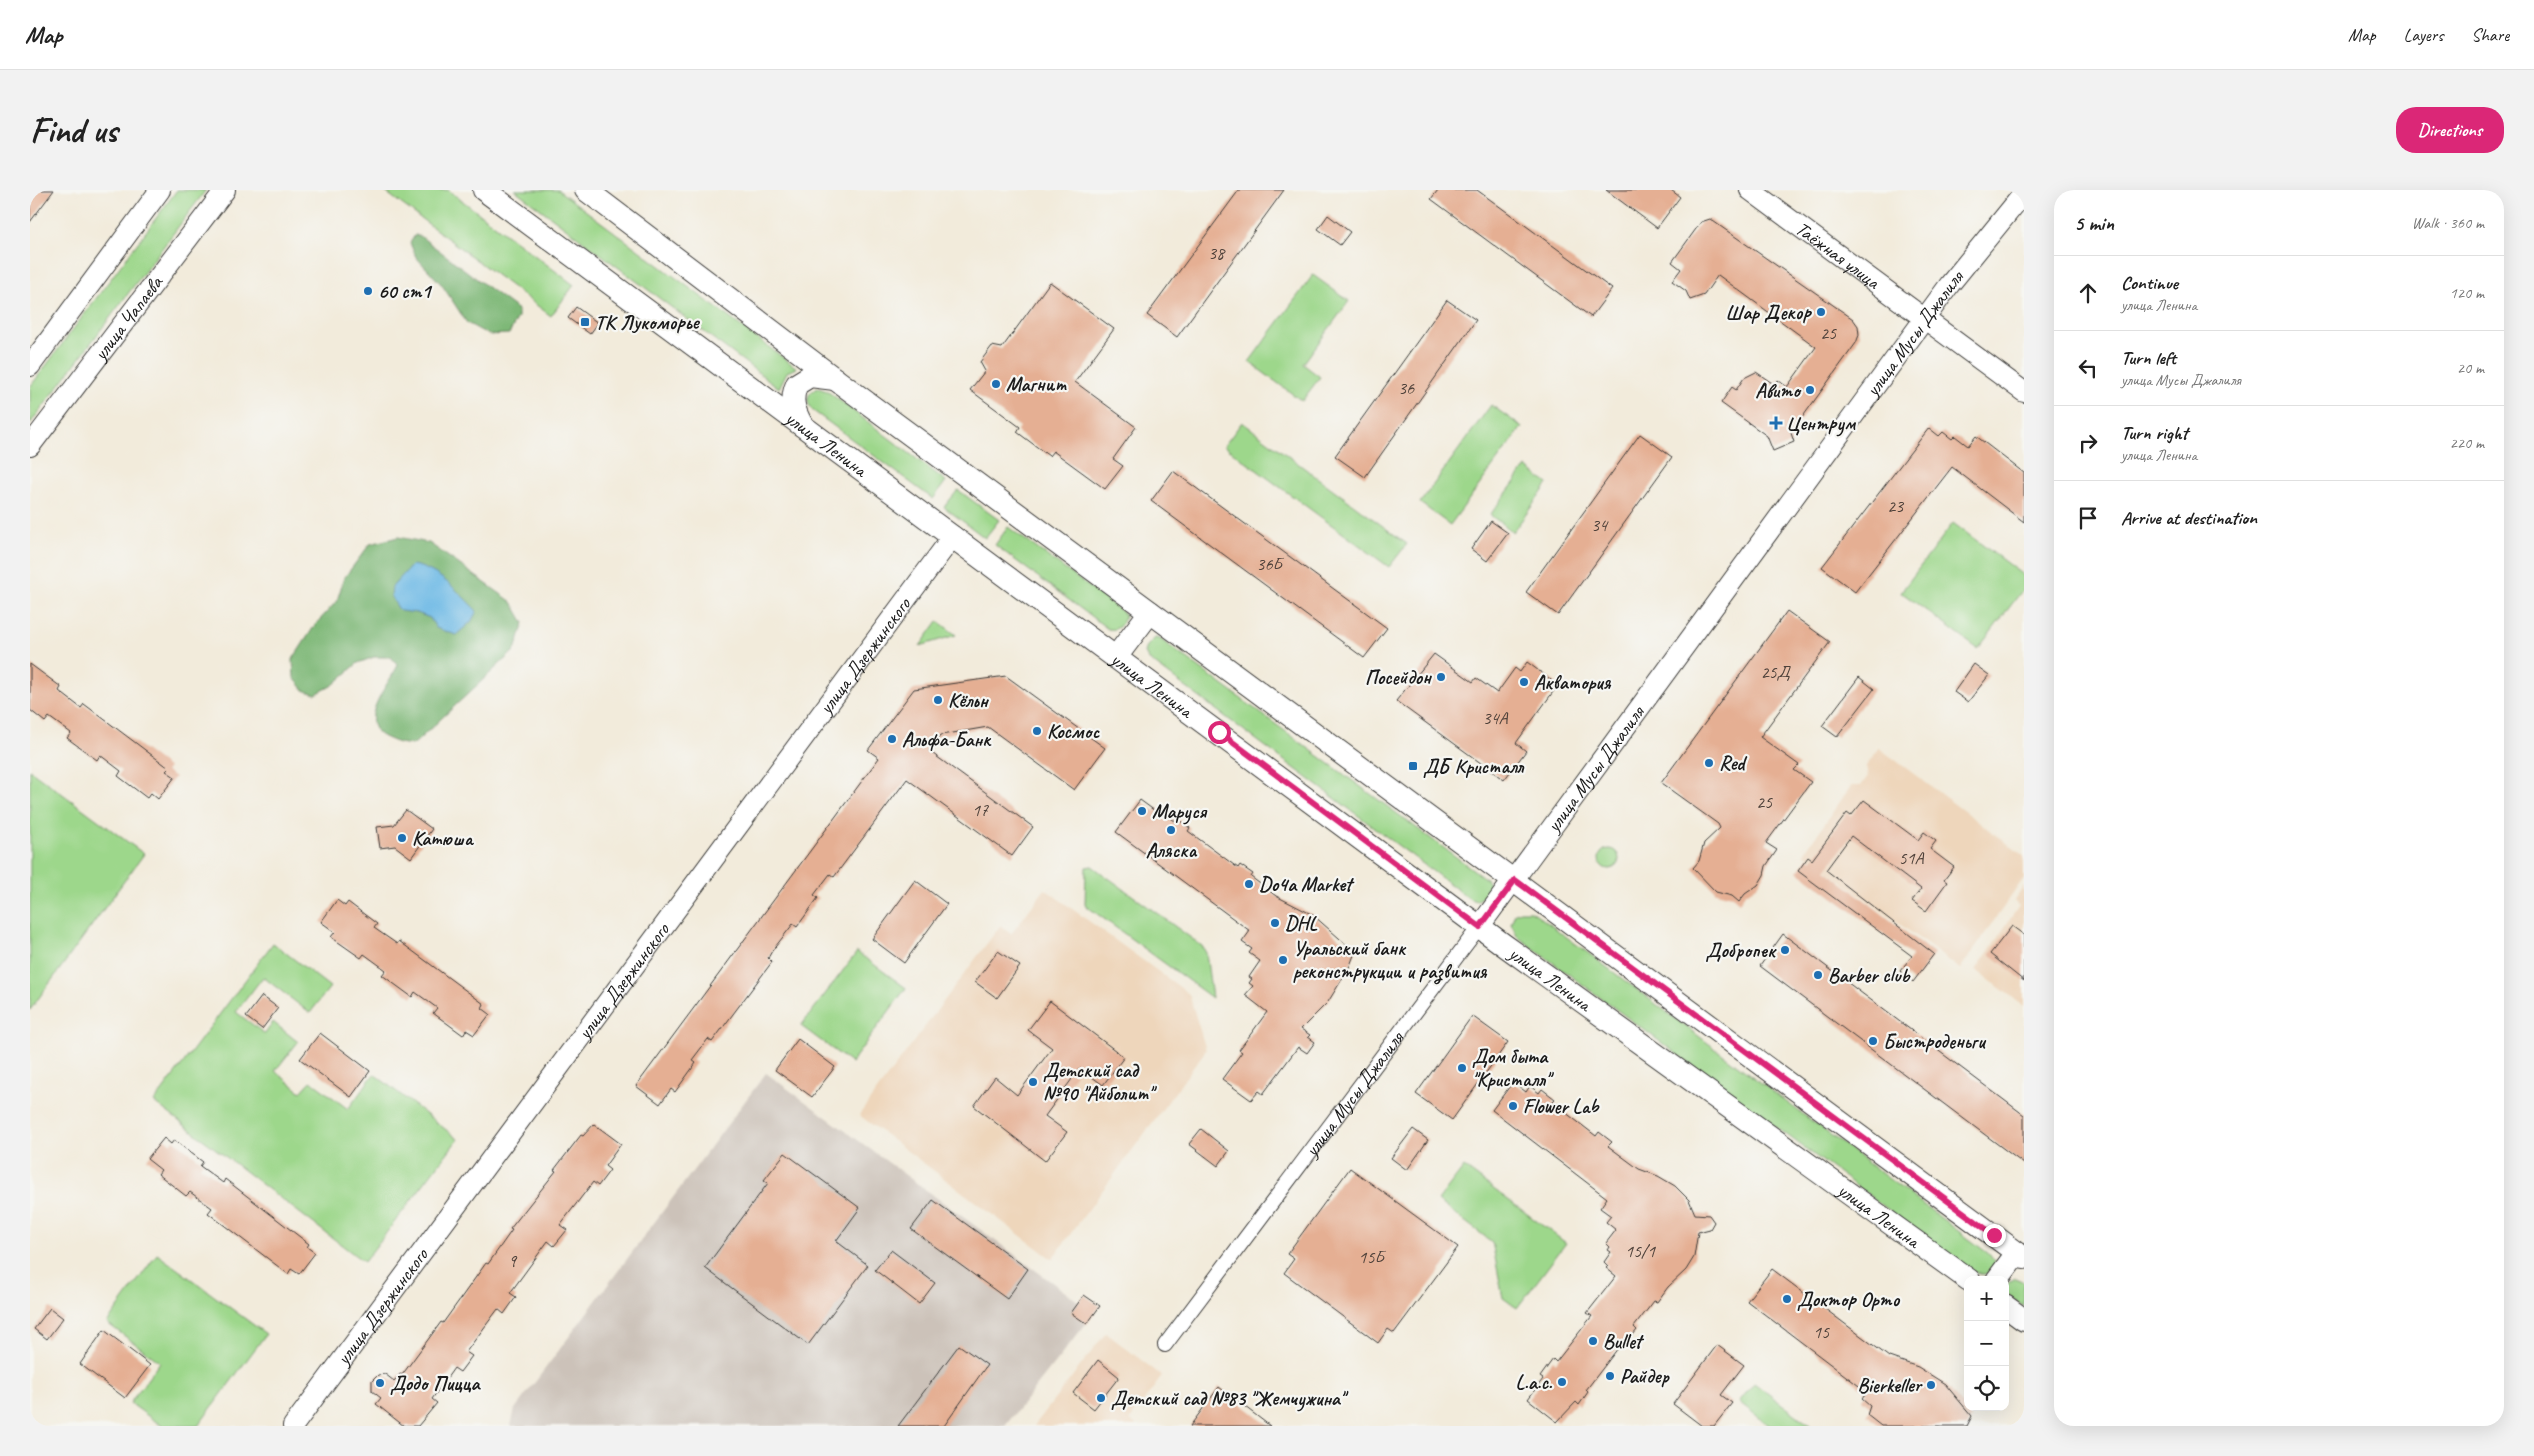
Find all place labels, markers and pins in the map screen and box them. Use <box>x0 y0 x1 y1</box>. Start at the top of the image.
place label: 60 ст1 <box>378 279 433 304</box>
marker: 60 ст1 <box>362 285 374 297</box>
place label: Шар Декор <box>1725 300 1813 325</box>
marker: Шар Декор <box>1815 306 1827 318</box>
place label: ТК Лукоморье <box>595 310 701 335</box>
marker: ТК Лукоморье <box>579 316 591 328</box>
place label: Магнит <box>1006 372 1067 397</box>
marker: Магнит <box>990 378 1002 390</box>
place label: Авито <box>1755 378 1802 403</box>
marker: Авито <box>1804 384 1816 396</box>
place label: Центрум <box>1786 411 1856 437</box>
marker: Центрум <box>1770 417 1782 429</box>
place label: Посейдон <box>1365 665 1432 690</box>
place label: Акватория <box>1534 670 1612 695</box>
marker: Посейдон <box>1435 671 1447 683</box>
marker: Акватория <box>1518 676 1530 688</box>
place label: Кёльн <box>948 688 990 713</box>
marker: Кёльн <box>932 694 944 706</box>
place label: Космос <box>1047 719 1100 744</box>
marker: Космос <box>1031 725 1043 737</box>
place label: Альфа-Банк <box>902 727 992 752</box>
marker: Альфа-Банк <box>886 733 898 745</box>
place label: Red <box>1719 751 1748 776</box>
place label: ДБ Кристалл <box>1423 754 1525 779</box>
marker: Red <box>1703 757 1715 769</box>
marker: ДБ Кристалл <box>1407 760 1419 772</box>
place label: Маруся <box>1152 799 1208 825</box>
marker: Маруся <box>1136 805 1148 817</box>
marker: Аляска <box>1165 824 1177 836</box>
place label: Катюша <box>412 826 475 851</box>
marker: Катюша <box>396 832 408 844</box>
place label: Аляска <box>1146 838 1198 863</box>
place label: Do4a Market <box>1259 872 1355 897</box>
marker: Do4a Market <box>1243 878 1255 890</box>
place label: DHL <box>1285 911 1318 936</box>
marker: DHL <box>1269 917 1281 929</box>
place label: Уральский банк реконструкции и развития <box>1293 936 1488 985</box>
place label: Добропек <box>1706 938 1777 963</box>
marker: Добропек <box>1779 944 1791 956</box>
marker: Уральский банк реконструкции и развития <box>1277 954 1289 966</box>
place label: Barber club <box>1828 963 1911 988</box>
marker: Barber club <box>1812 969 1824 981</box>
place label: Быстроденьги <box>1883 1029 1987 1054</box>
marker: Быстроденьги <box>1867 1035 1879 1047</box>
place label: Дом быта "Кристалл" <box>1472 1044 1554 1092</box>
place label: Детский сад №90 "Айболит" <box>1043 1058 1157 1106</box>
marker: Дом быта "Кристалл" <box>1456 1062 1468 1074</box>
marker: Детский сад №90 "Айболит" <box>1027 1076 1039 1088</box>
place label: Flower Lab <box>1523 1094 1600 1119</box>
marker: Flower Lab <box>1507 1100 1519 1112</box>
place label: Доктор Орто <box>1797 1287 1901 1312</box>
marker: Доктор Орто <box>1781 1293 1793 1305</box>
place label: Bullet <box>1603 1329 1645 1354</box>
marker: Bullet <box>1587 1335 1599 1347</box>
place label: Райдер <box>1620 1364 1670 1389</box>
place label: L.a.c. <box>1515 1370 1553 1395</box>
marker: Райдер <box>1604 1370 1616 1382</box>
place label: Додо Пицца <box>390 1371 482 1396</box>
place label: Bierkeller <box>1857 1373 1924 1398</box>
marker: L.a.c. <box>1556 1376 1568 1388</box>
marker: Додо Пицца <box>374 1377 386 1389</box>
marker: Bierkeller <box>1925 1379 1937 1391</box>
place label: Детский сад №83 "Жемчужина" <box>1111 1386 1349 1412</box>
marker: Детский сад №83 "Жемчужина" <box>1095 1392 1107 1404</box>

